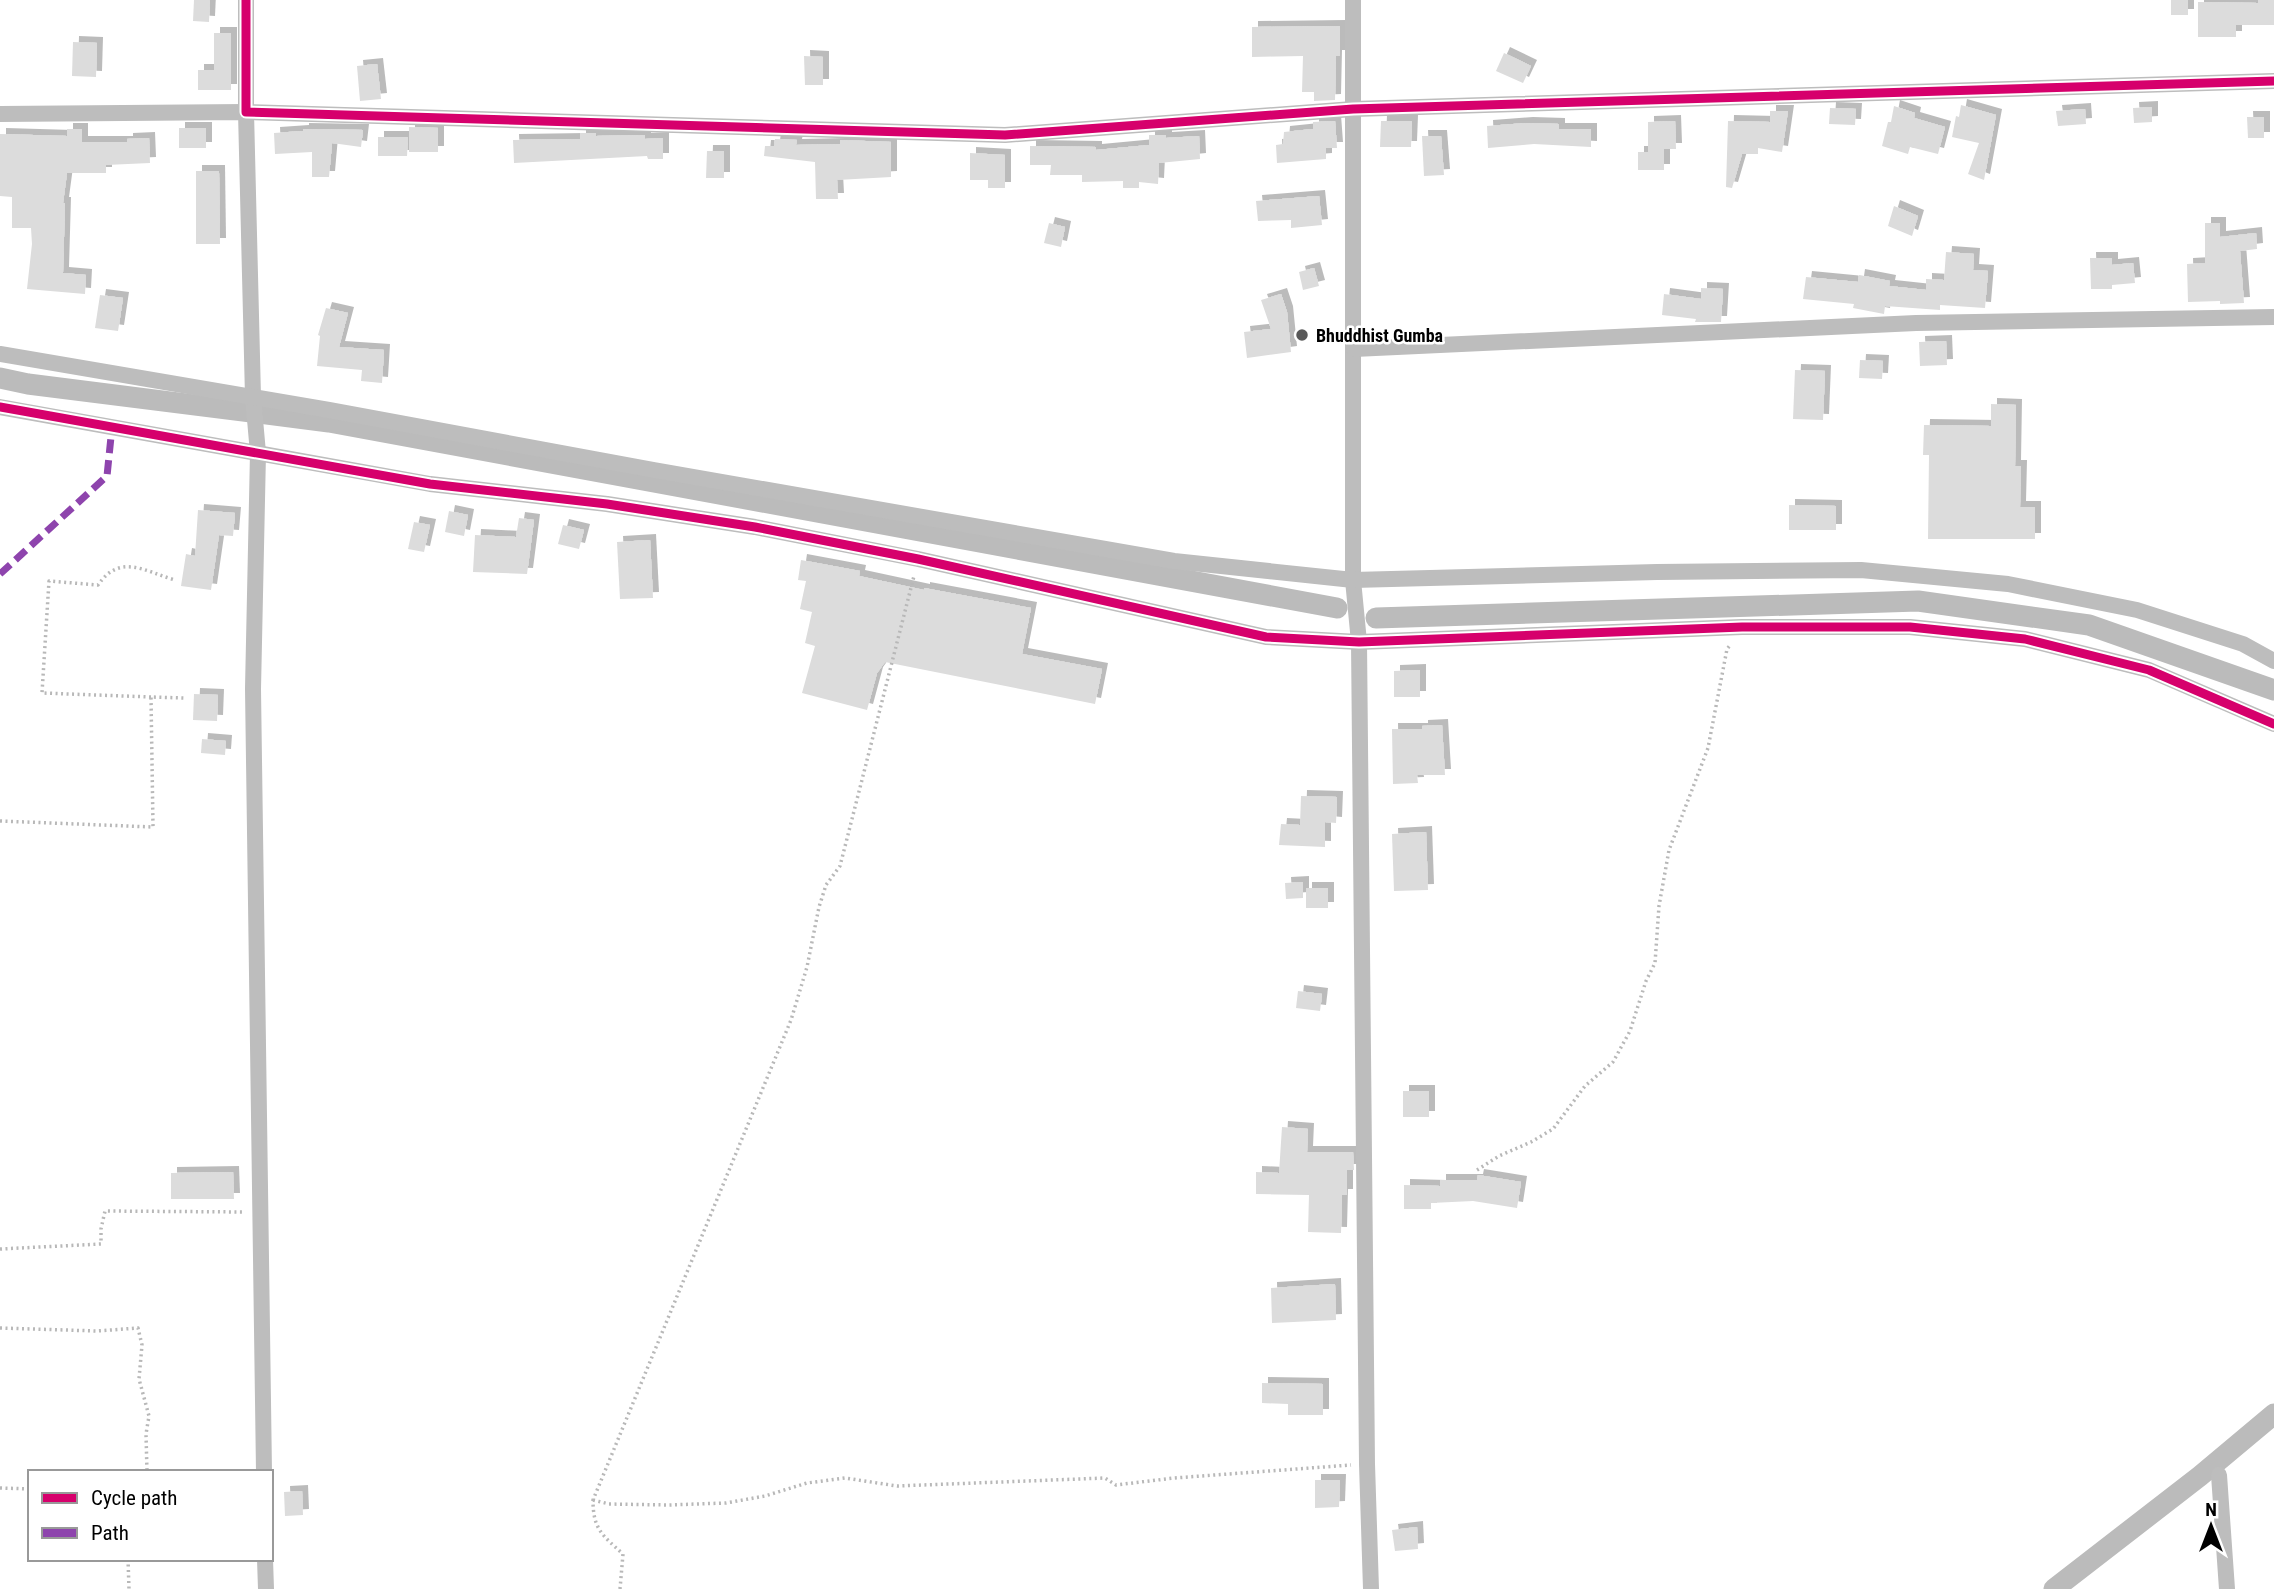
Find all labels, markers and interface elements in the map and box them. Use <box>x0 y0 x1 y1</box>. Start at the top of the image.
place label: Bhuddhist Gumba <box>1316 325 1443 346</box>
marker: Bhuddhist Gumba <box>1294 327 1310 343</box>
legend <box>28 1470 273 1561</box>
text: Cycle path <box>91 1486 177 1510</box>
north arrow <box>2176 1491 2246 1561</box>
text: N <box>2205 1498 2217 1521</box>
text: Path <box>91 1521 129 1545</box>

